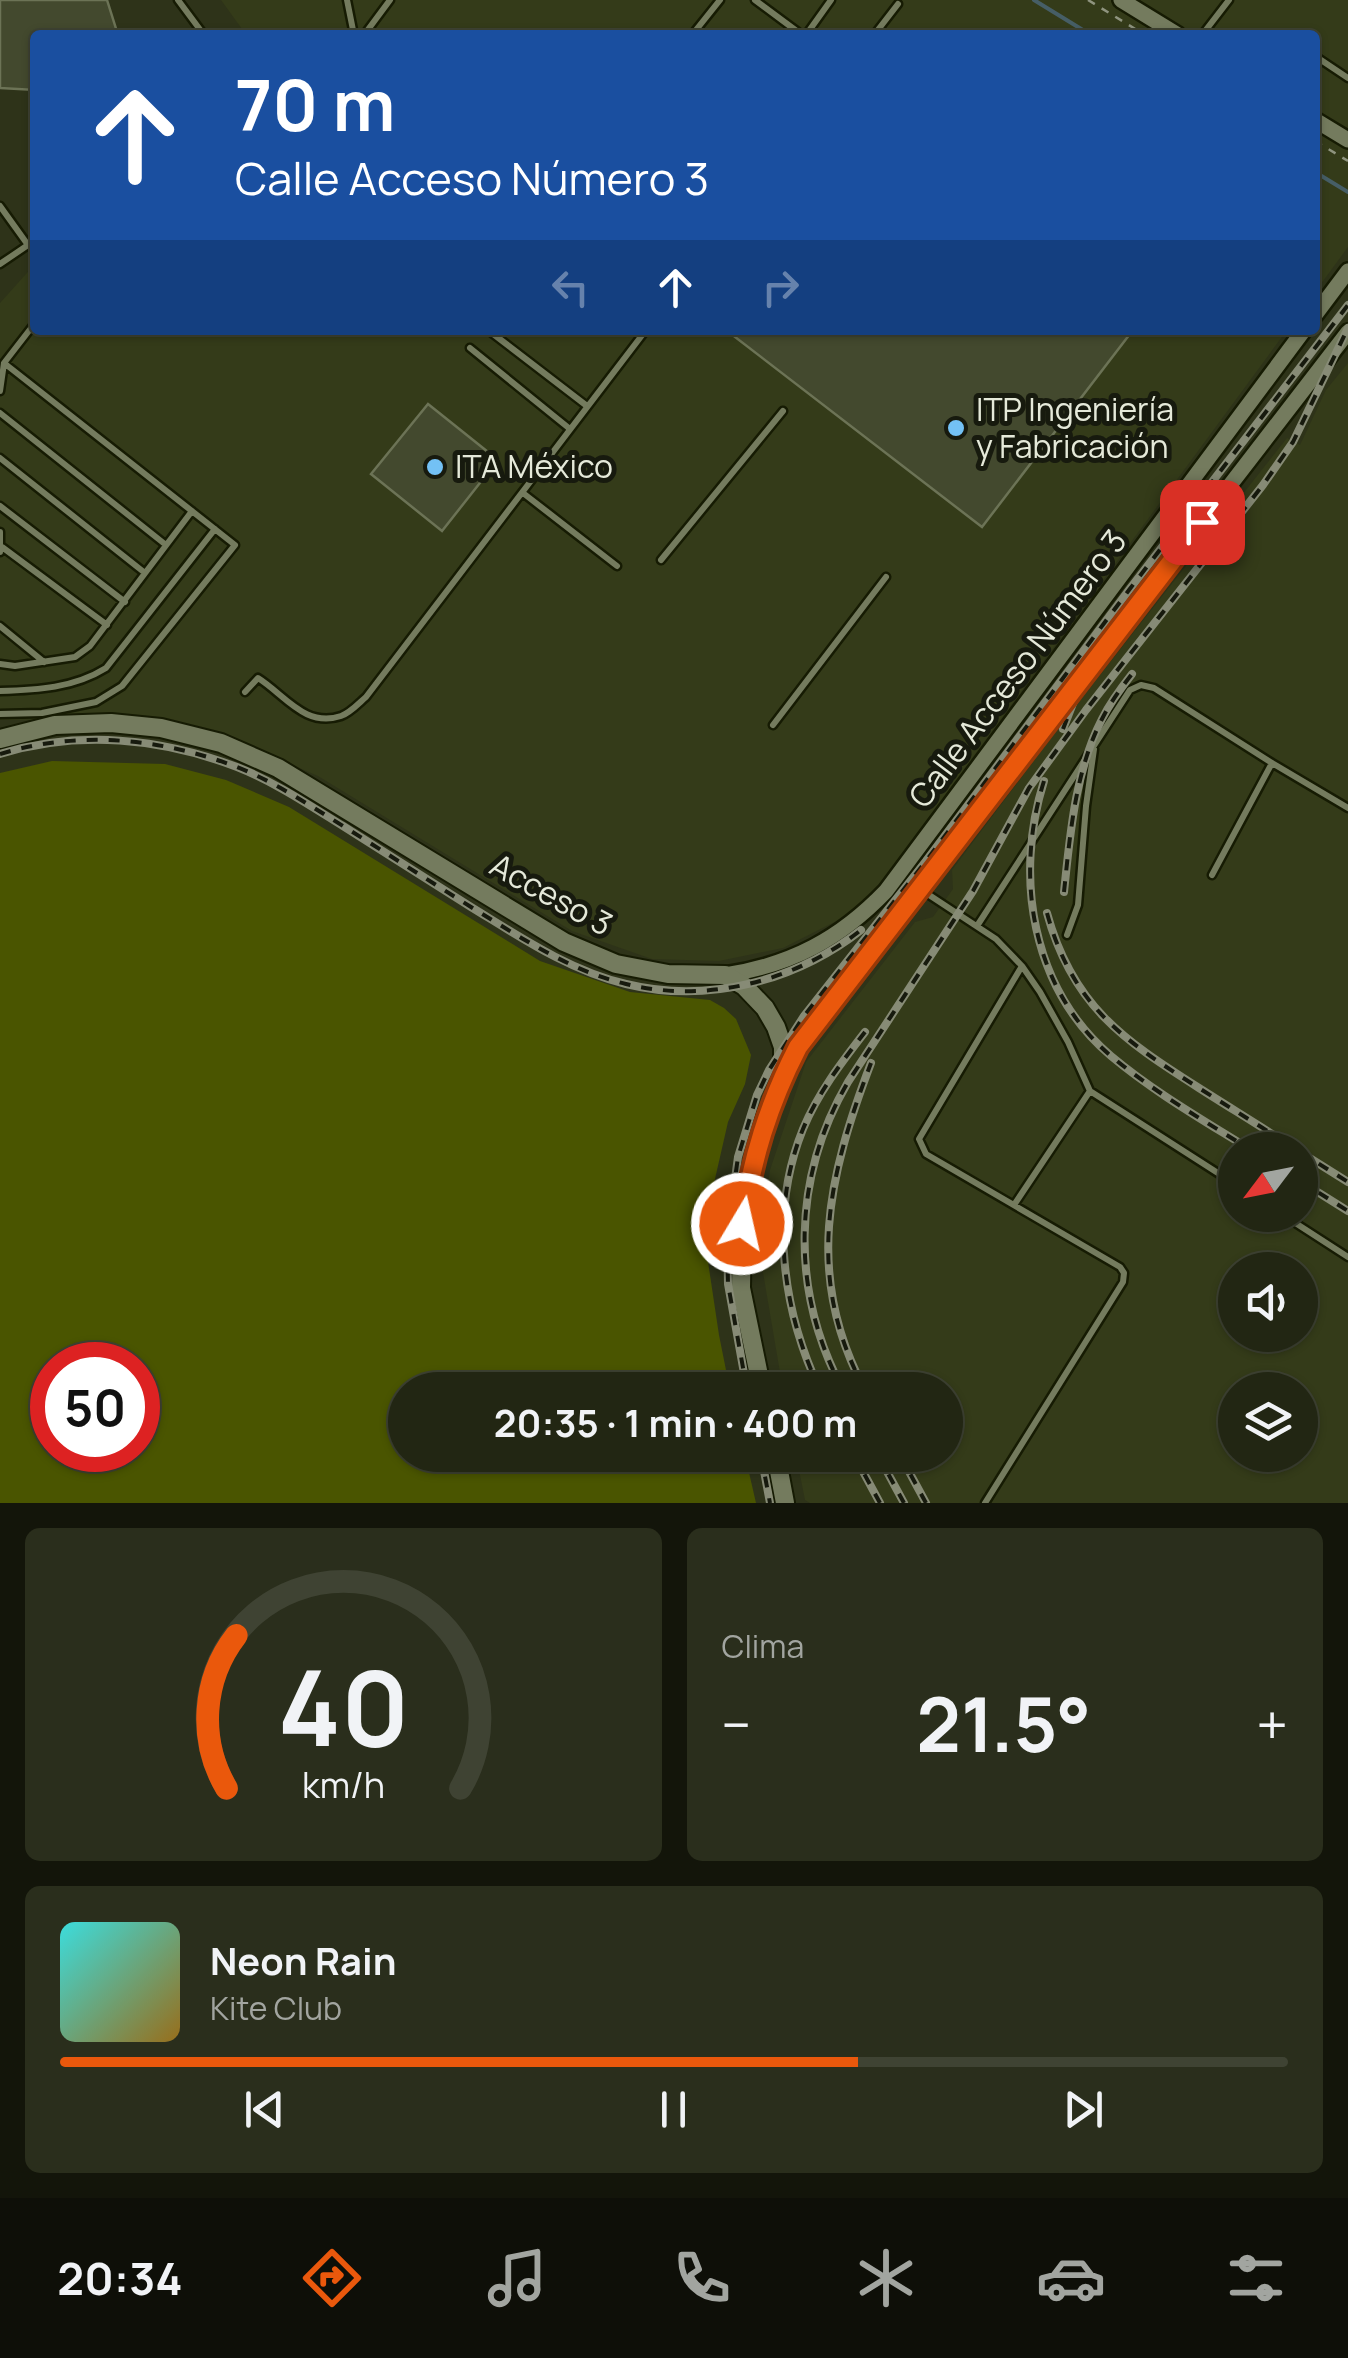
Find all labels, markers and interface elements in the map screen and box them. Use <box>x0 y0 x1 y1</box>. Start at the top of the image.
text: 70 m <box>235 56 395 152</box>
icon: ahead <box>70 70 200 200</box>
text: Calle Acceso Número 3 <box>235 147 709 209</box>
icon: left <box>543 260 598 315</box>
icon: ahead <box>648 260 703 315</box>
icon: right <box>753 260 808 315</box>
place label: ITP Ingeniería y Fabricación <box>976 387 1174 468</box>
marker: ITP Ingeniería y Fabricación <box>945 417 967 439</box>
place label: ITA México <box>455 444 613 488</box>
marker: ITA México <box>424 456 446 478</box>
pin <box>1160 480 1245 565</box>
icon: arrive <box>1175 495 1230 550</box>
street label: Calle Acceso Número 3 <box>898 521 1136 816</box>
street label: Acceso 3 <box>483 843 620 946</box>
north arrow <box>1218 1132 1318 1232</box>
map controls <box>1218 1132 1318 1472</box>
position arrow <box>690 1172 794 1276</box>
button: sound <box>1218 1252 1318 1352</box>
speed limit sign: 50 <box>30 1342 160 1472</box>
button: layers <box>1218 1372 1318 1472</box>
text: 20:35 · 1 min · 400 m <box>494 1396 857 1448</box>
text: Clima <box>722 1624 804 1668</box>
text: 40 <box>277 1635 409 1777</box>
text: 21.5° <box>916 1672 1091 1775</box>
text: − <box>722 1686 751 1762</box>
text: + <box>1256 1686 1288 1762</box>
text: km/h <box>302 1760 385 1809</box>
text: Neon Rain <box>210 1934 396 1986</box>
text: Kite Club <box>210 1986 342 2030</box>
icon: previous <box>237 2082 292 2137</box>
icon: pause <box>646 2082 701 2137</box>
icon: next <box>1056 2082 1111 2137</box>
icon: directions <box>297 2243 367 2313</box>
icon: music <box>482 2243 552 2313</box>
icon: phone <box>667 2243 737 2313</box>
icon: climate <box>851 2243 921 2313</box>
icon: car <box>1036 2243 1106 2313</box>
icon: filters <box>1221 2243 1291 2313</box>
text: 20:34 <box>57 2247 183 2309</box>

